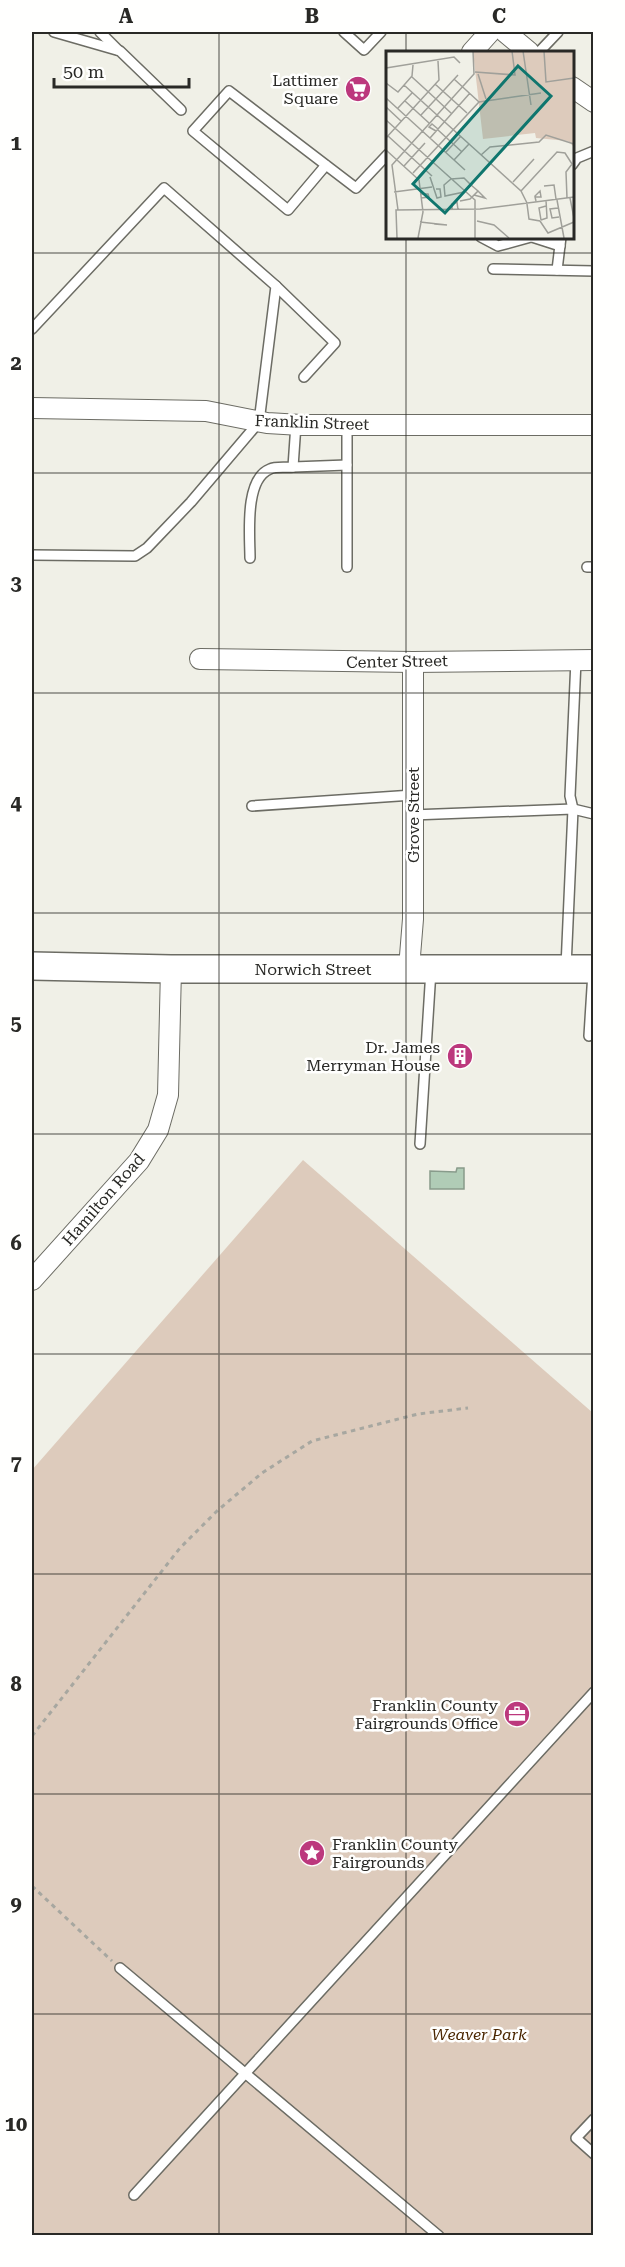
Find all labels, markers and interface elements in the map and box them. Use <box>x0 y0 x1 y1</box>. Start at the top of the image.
text: A <box>119 4 134 28</box>
text: B <box>305 4 319 28</box>
text: C <box>492 4 506 28</box>
scale bar <box>54 51 189 89</box>
inset map <box>386 51 574 238</box>
text: 50 m <box>63 61 104 82</box>
place label: Lattimer Square <box>272 71 338 108</box>
supermarket icon: Lattimer Square <box>343 74 373 104</box>
text: 1 <box>10 131 22 155</box>
text: 2 <box>10 351 22 375</box>
street label: Franklin Street <box>254 411 370 434</box>
text: 3 <box>10 571 22 595</box>
street label: Center Street <box>346 651 448 672</box>
street label: Grove Street <box>404 767 423 863</box>
text: 4 <box>10 791 22 815</box>
street label: Norwich Street <box>255 960 371 979</box>
text: 5 <box>10 1011 22 1035</box>
place label: Dr. James Merryman House <box>306 1038 440 1075</box>
building icon: Dr. James Merryman House <box>445 1041 475 1071</box>
street label: Hamilton Road <box>58 1149 149 1249</box>
text: 6 <box>10 1231 22 1255</box>
text: 7 <box>10 1451 22 1475</box>
text: 8 <box>10 1672 22 1696</box>
place label: Franklin County Fairgrounds Office <box>355 1696 499 1733</box>
office icon: Franklin County Fairgrounds Office <box>502 1699 532 1729</box>
place label: Franklin County Fairgrounds <box>332 1835 459 1872</box>
place icon: Franklin County Fairgrounds <box>297 1838 327 1868</box>
text: 9 <box>10 1892 22 1916</box>
park label: Weaver Park <box>431 2025 527 2044</box>
text: 10 <box>5 2112 27 2136</box>

